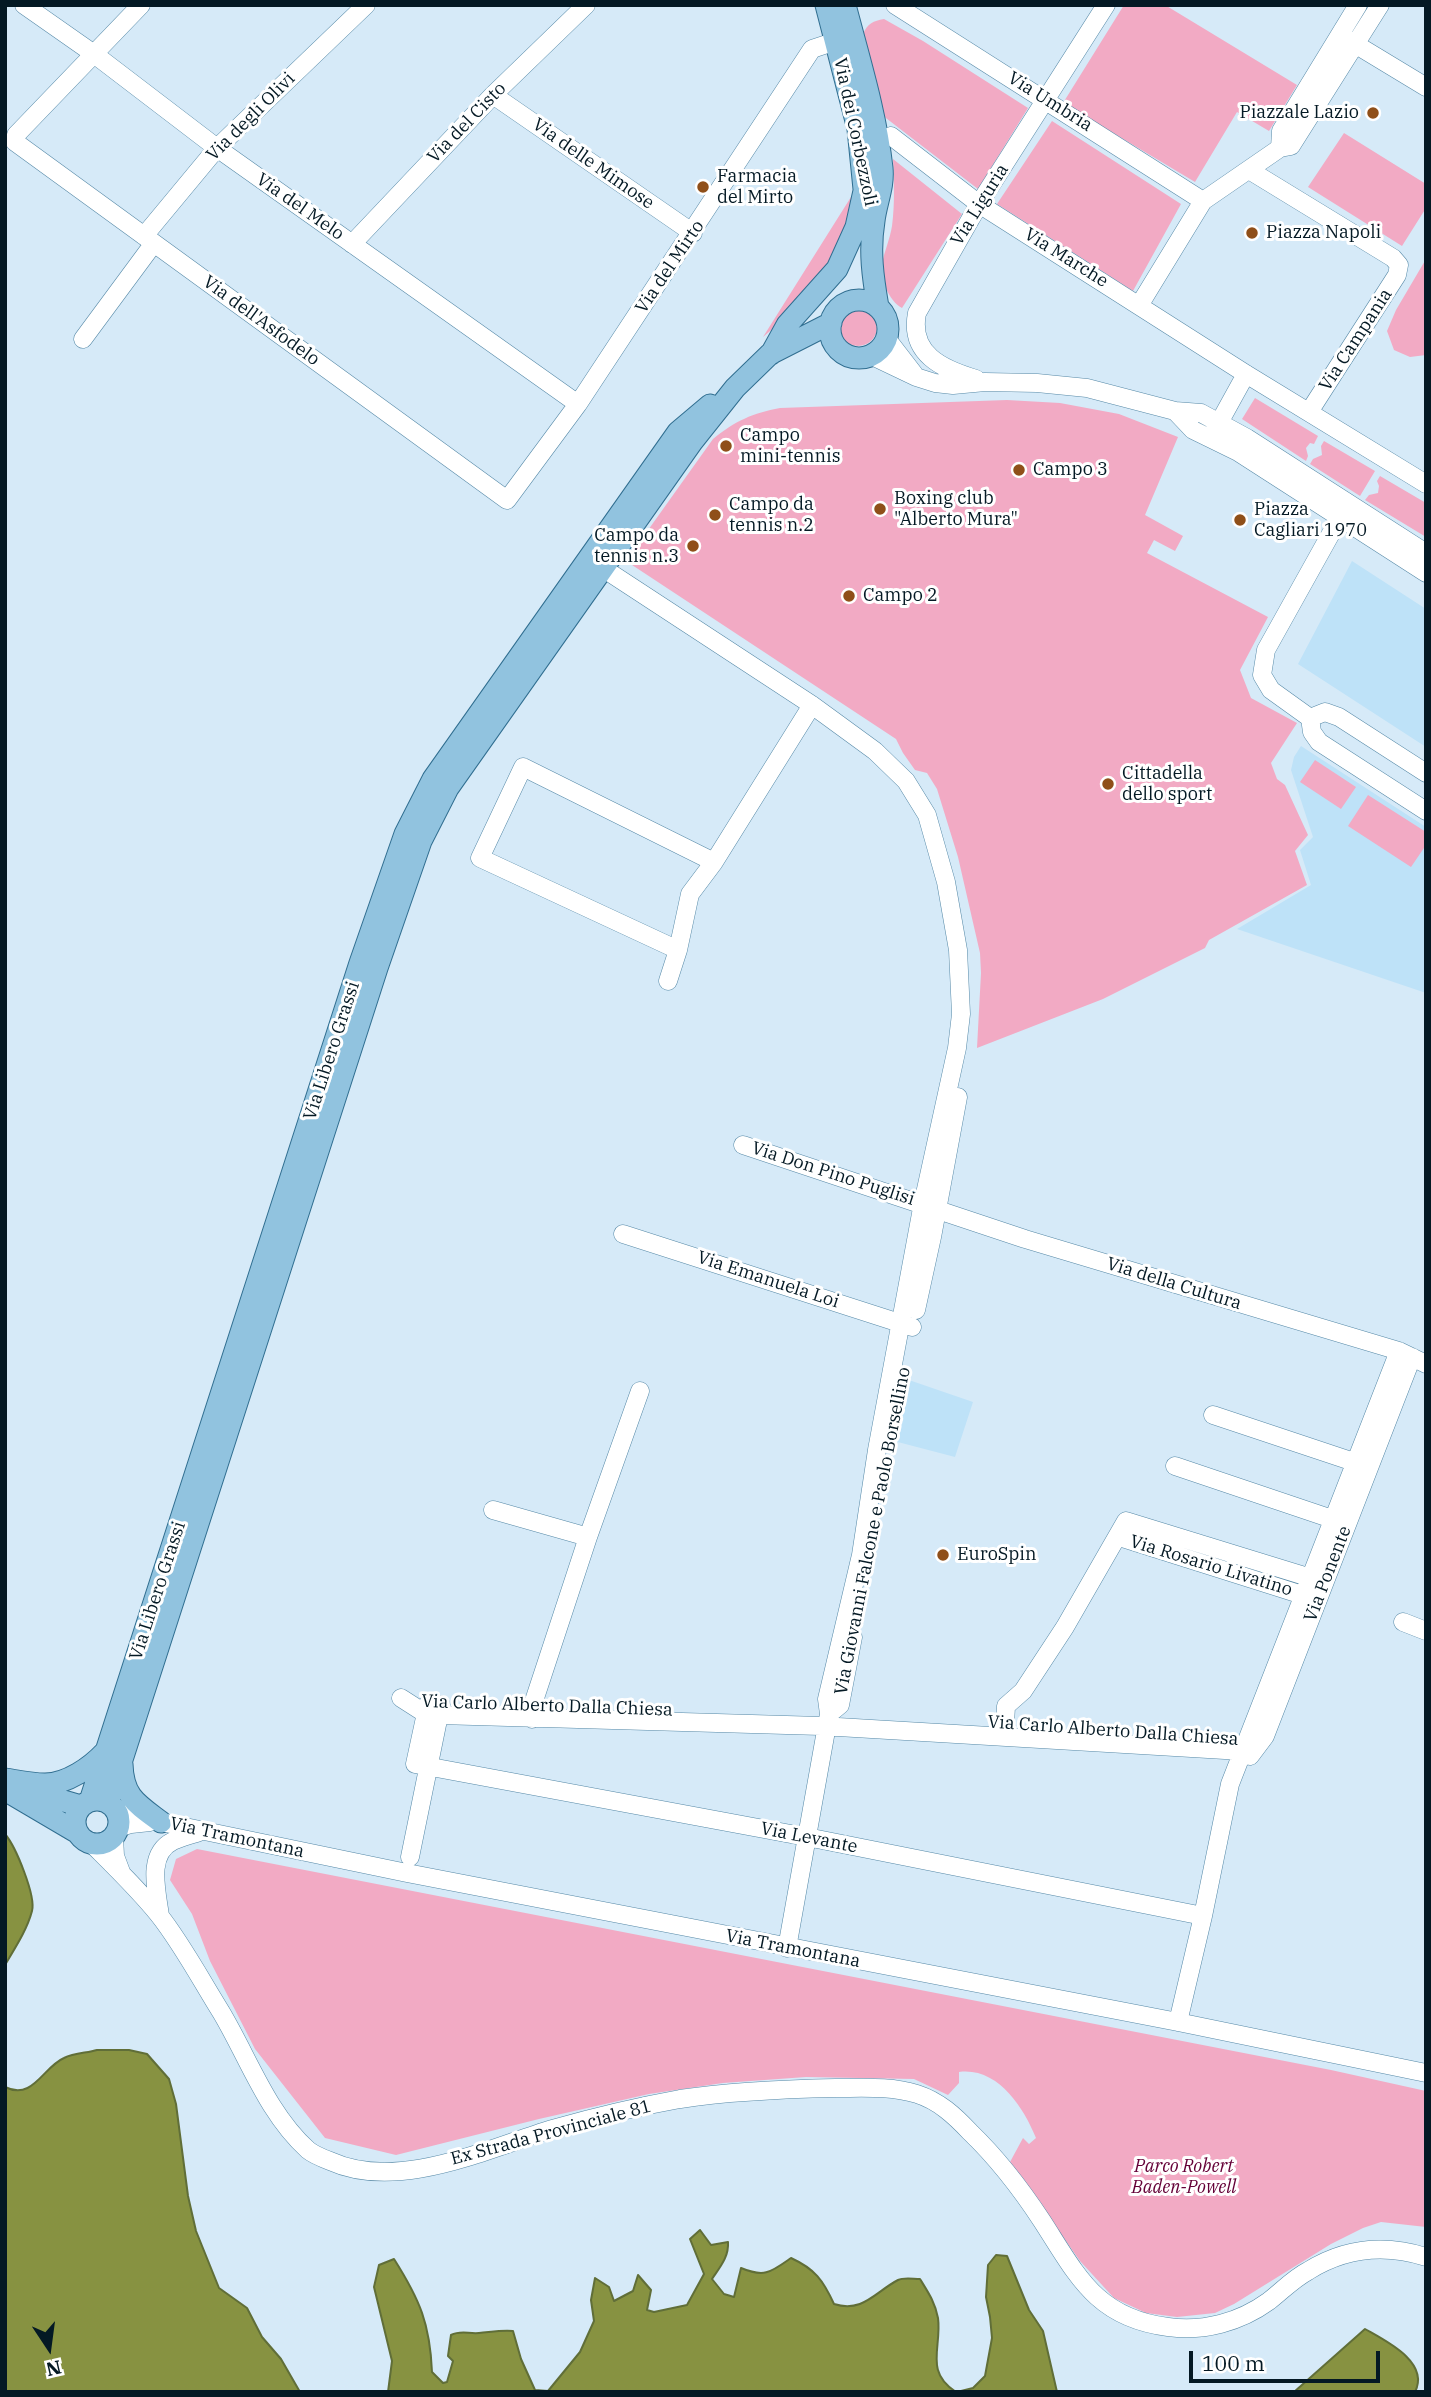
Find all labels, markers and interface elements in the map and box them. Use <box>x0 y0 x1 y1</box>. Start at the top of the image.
street label: Via dei Corbezzoli <box>829 56 881 208</box>
street label: Via Umbria <box>1004 67 1096 137</box>
street label: Via degli Olivi <box>202 68 300 166</box>
street label: Via del Cisto <box>423 78 511 168</box>
place label: Piazzale Lazio <box>1239 102 1359 124</box>
marker: Piazzale Lazio <box>1365 105 1381 121</box>
street label: Via delle Mimose <box>528 114 658 214</box>
street label: Via Liguria <box>946 160 1014 250</box>
place label: Farmacia del Mirto <box>717 166 797 208</box>
street label: Via del Melo <box>252 169 348 245</box>
marker: Farmacia del Mirto <box>695 179 711 195</box>
street label: Via del Mirto <box>631 216 709 318</box>
place label: Piazza Napoli <box>1266 222 1381 244</box>
street label: Via Marche <box>1020 224 1112 292</box>
marker: Piazza Napoli <box>1244 225 1260 241</box>
street label: Via dell'Asfodelo <box>198 271 324 371</box>
street label: Via Campania <box>1315 285 1397 395</box>
place label: Campo mini-tennis <box>740 425 841 467</box>
marker: Campo mini-tennis <box>718 438 734 454</box>
place label: Campo 3 <box>1033 459 1108 481</box>
marker: Campo 3 <box>1011 462 1027 478</box>
place label: Boxing club "Alberto Mura" <box>894 488 1018 530</box>
place label: Campo da tennis n.2 <box>729 494 814 536</box>
place label: Piazza Cagliari 1970 <box>1254 499 1367 542</box>
marker: Boxing club "Alberto Mura" <box>872 501 888 517</box>
marker: Campo da tennis n.2 <box>707 507 723 523</box>
marker: Piazza Cagliari 1970 <box>1232 512 1248 528</box>
place label: Campo da tennis n.3 <box>594 525 679 568</box>
marker: Campo da tennis n.3 <box>685 538 701 554</box>
place label: Campo 2 <box>863 585 938 607</box>
marker: Campo 2 <box>841 588 857 604</box>
place label: Cittadella dello sport <box>1122 763 1212 806</box>
marker: Cittadella dello sport <box>1100 776 1116 792</box>
street label: Via Libero Grassi <box>299 979 365 1123</box>
street label: Via Don Pino Puglisi <box>749 1137 917 1211</box>
street label: Via Emanuela Loi <box>694 1247 842 1313</box>
street label: Via della Cultura <box>1104 1253 1244 1315</box>
street label: Via Giovanni Falcone e Paolo Borsellino <box>831 1365 915 1697</box>
street label: Via Libero Grassi <box>125 1519 191 1663</box>
street label: Via Ponente <box>1300 1523 1356 1625</box>
street label: Via Rosario Livatino <box>1127 1531 1295 1601</box>
place label: EuroSpin <box>957 1544 1037 1566</box>
marker: EuroSpin <box>935 1547 951 1563</box>
street label: Via Carlo Alberto Dalla Chiesa <box>421 1691 673 1721</box>
street label: Via Carlo Alberto Dalla Chiesa <box>987 1711 1239 1751</box>
street label: Via Tramontana <box>168 1813 306 1863</box>
street label: Via Levante <box>759 1818 859 1858</box>
street label: Via Tramontana <box>724 1925 862 1973</box>
street label: Ex Strada Provinciale 81 <box>448 2096 654 2170</box>
park label: Parco Robert Baden-Powell <box>1132 2156 1236 2198</box>
north arrow <box>14 2313 84 2383</box>
scale bar <box>1193 2338 1384 2382</box>
text: 100 m <box>1202 2349 1265 2377</box>
text: N <box>44 2355 64 2382</box>

